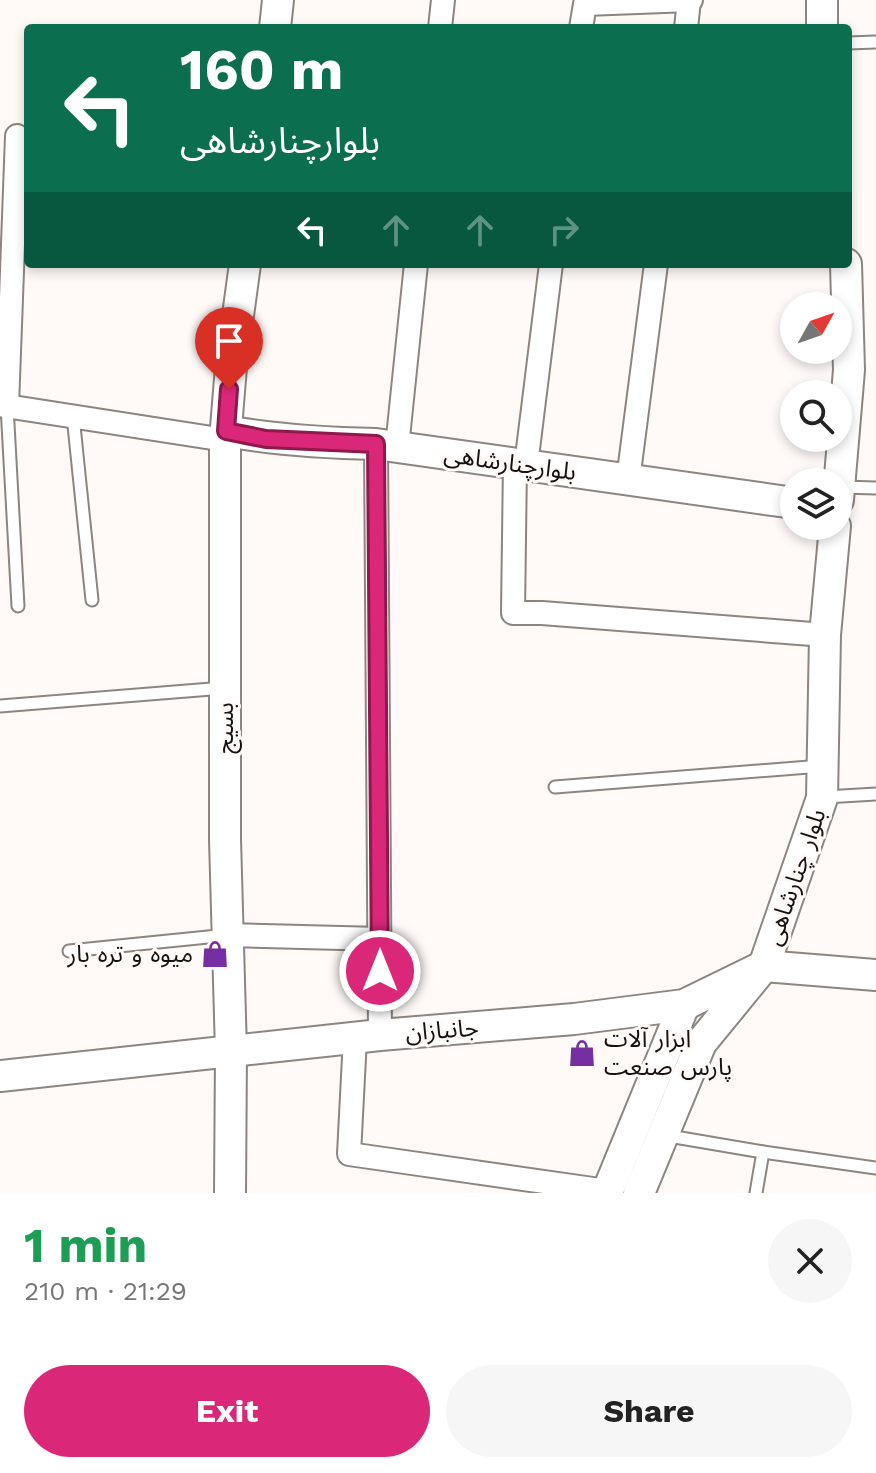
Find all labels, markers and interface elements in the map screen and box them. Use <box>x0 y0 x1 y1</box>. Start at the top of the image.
text: 160 m <box>180 37 343 103</box>
icon: left <box>48 56 152 160</box>
text: بلوارچنارشاهی <box>180 120 380 162</box>
icon: left <box>290 208 334 252</box>
icon: ahead <box>374 208 418 252</box>
icon: ahead <box>458 208 502 252</box>
icon: right <box>542 208 586 252</box>
north arrow <box>780 292 852 364</box>
map controls <box>780 292 852 540</box>
pin <box>195 307 263 389</box>
icon: arrive <box>207 319 251 363</box>
button: search <box>780 380 852 452</box>
street label: بلوارچنارشاهی <box>442 440 578 487</box>
button: layers <box>780 468 852 540</box>
street label: بسیج <box>211 702 242 754</box>
street label: بلوار چنارشاهی <box>759 805 832 949</box>
position arrow <box>338 929 422 1013</box>
shop icon: میوه و تره بار <box>200 939 230 969</box>
place label: میوه و تره بار <box>66 940 193 968</box>
street label: جانبازان <box>405 1013 479 1047</box>
place label: ابزار آلات پارس صنعت <box>604 1025 732 1082</box>
shop icon: ابزار آلات پارس صنعت <box>567 1038 597 1068</box>
text: 1 min <box>24 1217 147 1274</box>
button: close <box>768 1219 852 1303</box>
text: 210 m · 21:29 <box>24 1276 187 1306</box>
button: Exit <box>24 1365 430 1457</box>
button: Share <box>446 1365 852 1457</box>

